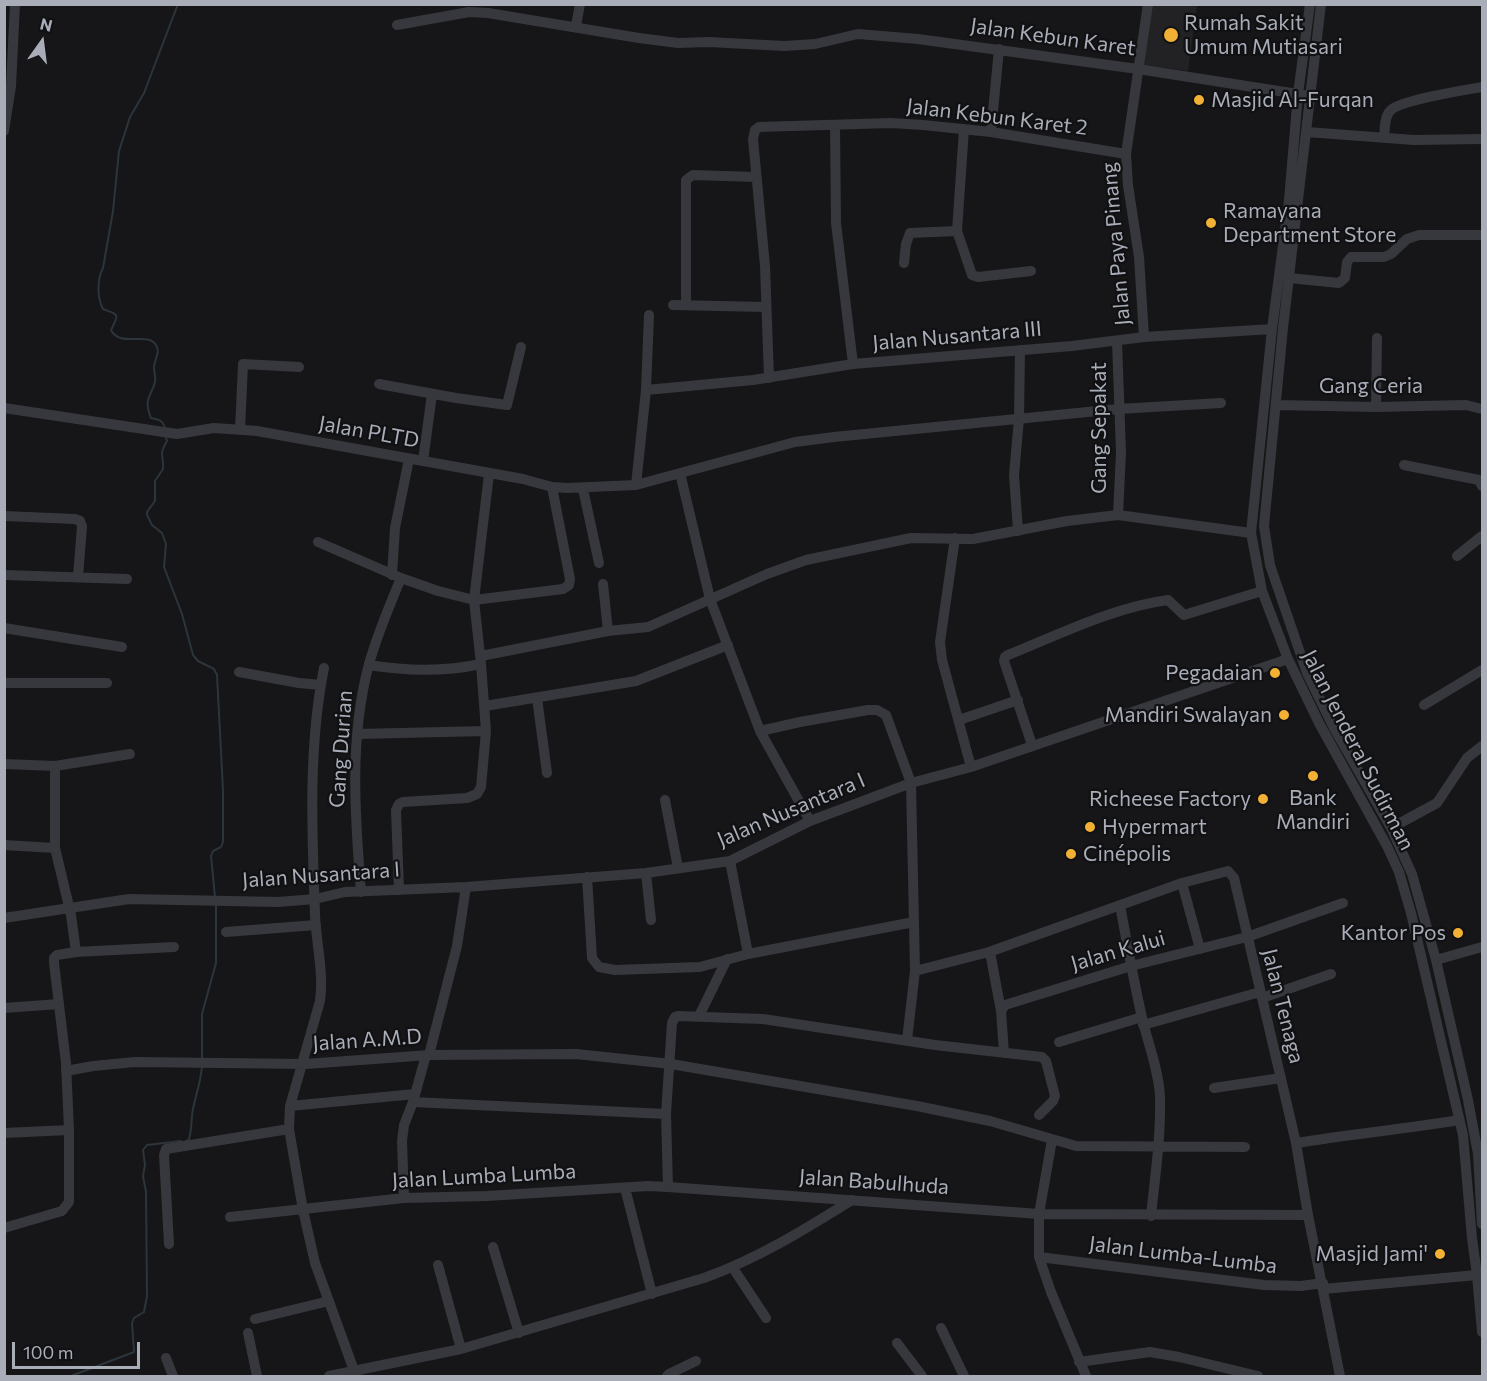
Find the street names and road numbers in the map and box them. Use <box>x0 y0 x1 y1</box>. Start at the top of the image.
street label: Jalan Kebun Karet <box>969 13 1137 61</box>
street label: Jalan Kebun Karet 2 <box>905 93 1089 141</box>
street label: Jalan Paya Pinang <box>1096 161 1136 327</box>
street label: Jalan Nusantara III <box>871 316 1043 356</box>
street label: Gang Sepakat <box>1086 362 1112 494</box>
street label: Gang Ceria <box>1319 373 1423 399</box>
street label: Jalan PLTD <box>317 411 421 453</box>
street label: Jalan Jenderal Sudirman <box>1296 646 1420 854</box>
street label: Gang Durian <box>324 689 358 809</box>
street label: Jalan Nusantara I <box>713 767 869 853</box>
street label: Jalan Nusantara I <box>241 857 401 893</box>
street label: Jalan Kalui <box>1068 926 1168 976</box>
street label: Jalan Tenaga <box>1257 946 1309 1066</box>
street label: Jalan A.M.D <box>312 1024 422 1056</box>
street label: Jalan Lumba Lumba <box>391 1159 577 1193</box>
street label: Jalan Babulhuda <box>798 1164 950 1200</box>
street label: Jalan Lumba-Lumba <box>1088 1231 1278 1279</box>

